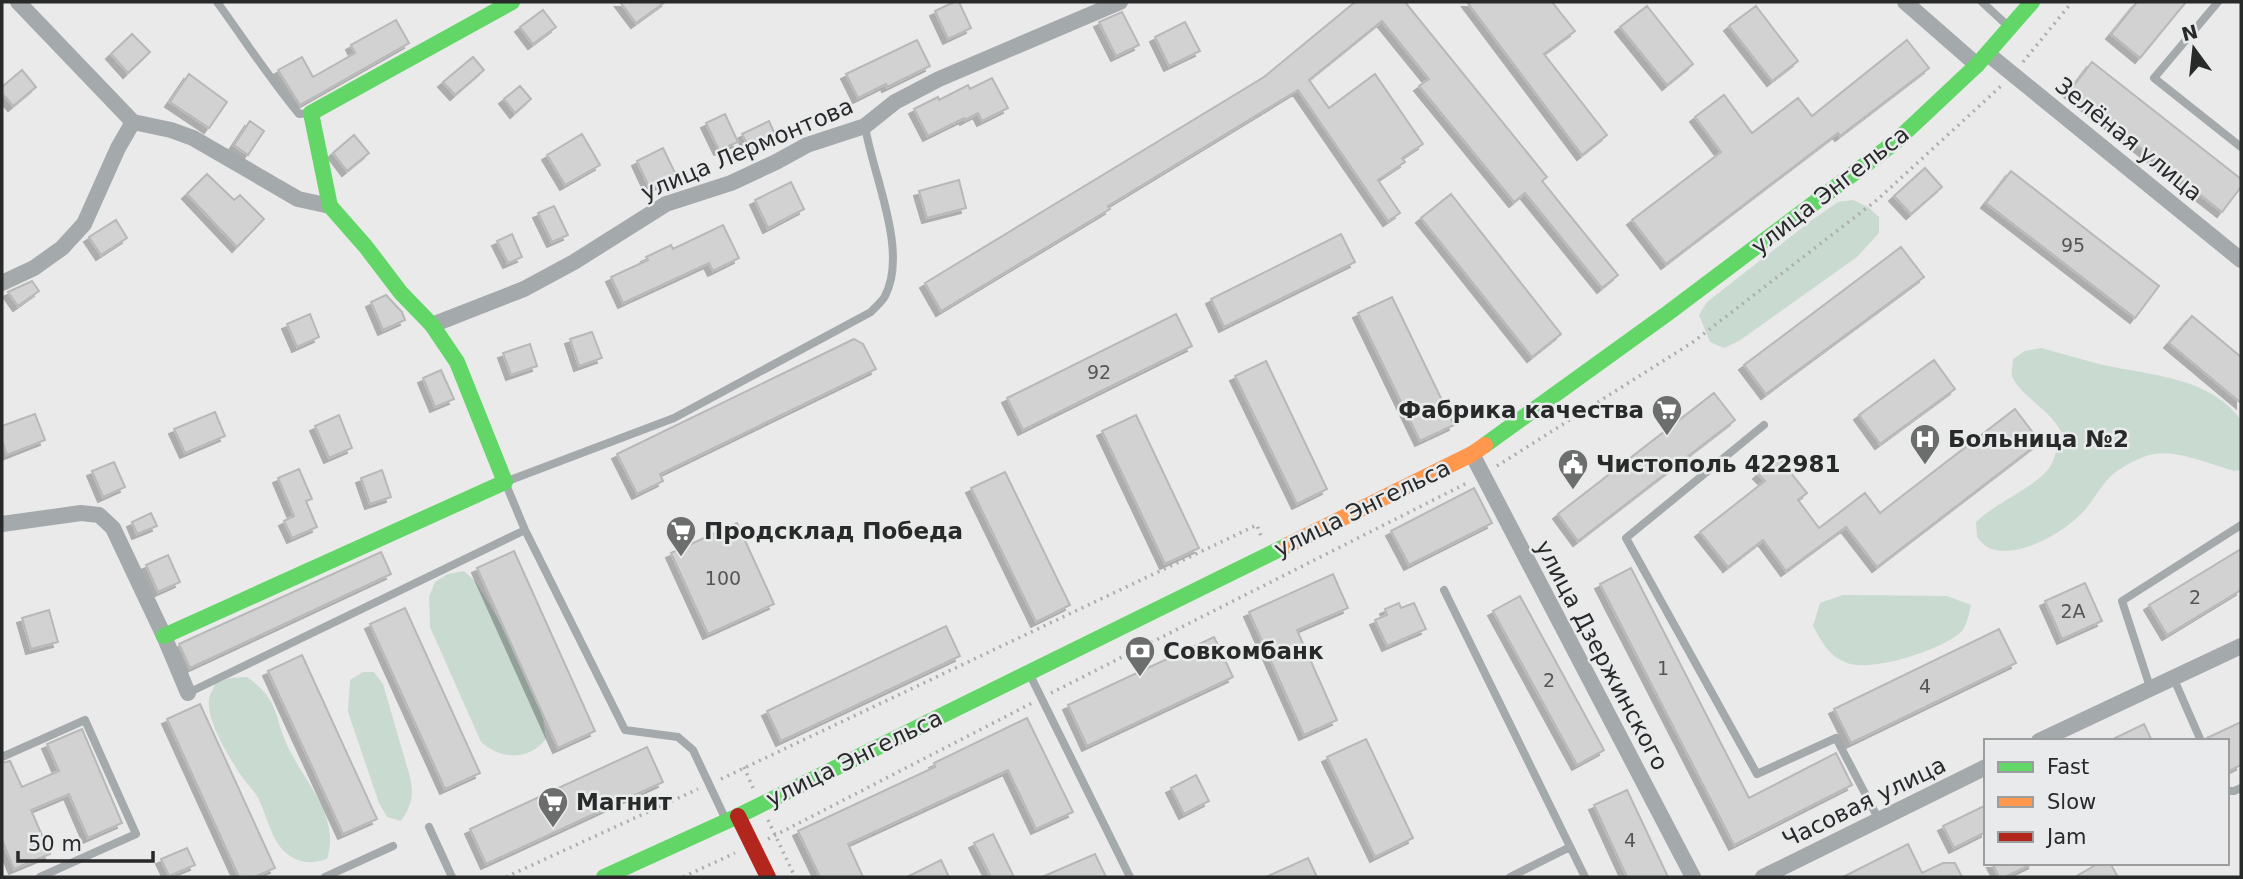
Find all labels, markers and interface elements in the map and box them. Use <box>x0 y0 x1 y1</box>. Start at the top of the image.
north arrow <box>2159 14 2229 84</box>
text: N <box>2179 20 2200 45</box>
street label: Зелёная улица <box>2050 72 2208 206</box>
street label: улица Лермонтова <box>637 92 857 206</box>
street label: улица Энгельса <box>1746 120 1914 260</box>
house number: 95 <box>2061 234 2085 256</box>
house number: 92 <box>1087 361 1111 383</box>
supermarket icon: Фабрика качества <box>1650 393 1684 437</box>
place label: Фабрика качества <box>1398 397 1644 423</box>
hospital icon: Больница №2 <box>1908 422 1942 466</box>
place label: Больница №2 <box>1948 426 2129 452</box>
public building icon: Чистополь 422981 <box>1556 447 1590 491</box>
place label: Чистополь 422981 <box>1596 451 1841 477</box>
street label: улица Энгельса <box>1270 454 1454 562</box>
supermarket icon: Продсклад Победа <box>664 514 698 558</box>
place label: Продсклад Победа <box>704 518 963 544</box>
street label: улица Дзержинского <box>1530 536 1674 774</box>
house number: 100 <box>705 567 741 589</box>
house number: 2 <box>2189 586 2201 608</box>
house number: 2А <box>2060 600 2086 622</box>
bank icon: Совкомбанк <box>1123 634 1157 678</box>
place label: Совкомбанк <box>1163 638 1324 664</box>
house number: 1 <box>1657 657 1669 679</box>
house number: 2 <box>1543 669 1555 691</box>
house number: 4 <box>1919 675 1931 697</box>
street label: улица Энгельса <box>762 704 946 812</box>
legend <box>1984 739 2229 865</box>
street label: Часовая улица <box>1778 751 1950 853</box>
text: Fast <box>2047 755 2089 779</box>
supermarket icon: Магнит <box>536 785 570 829</box>
place label: Магнит <box>576 789 672 815</box>
text: Slow <box>2047 790 2096 814</box>
scale bar <box>18 820 152 864</box>
text: Jam <box>2045 825 2087 849</box>
house number: 4 <box>1624 829 1636 851</box>
text: 50 m <box>28 832 82 856</box>

